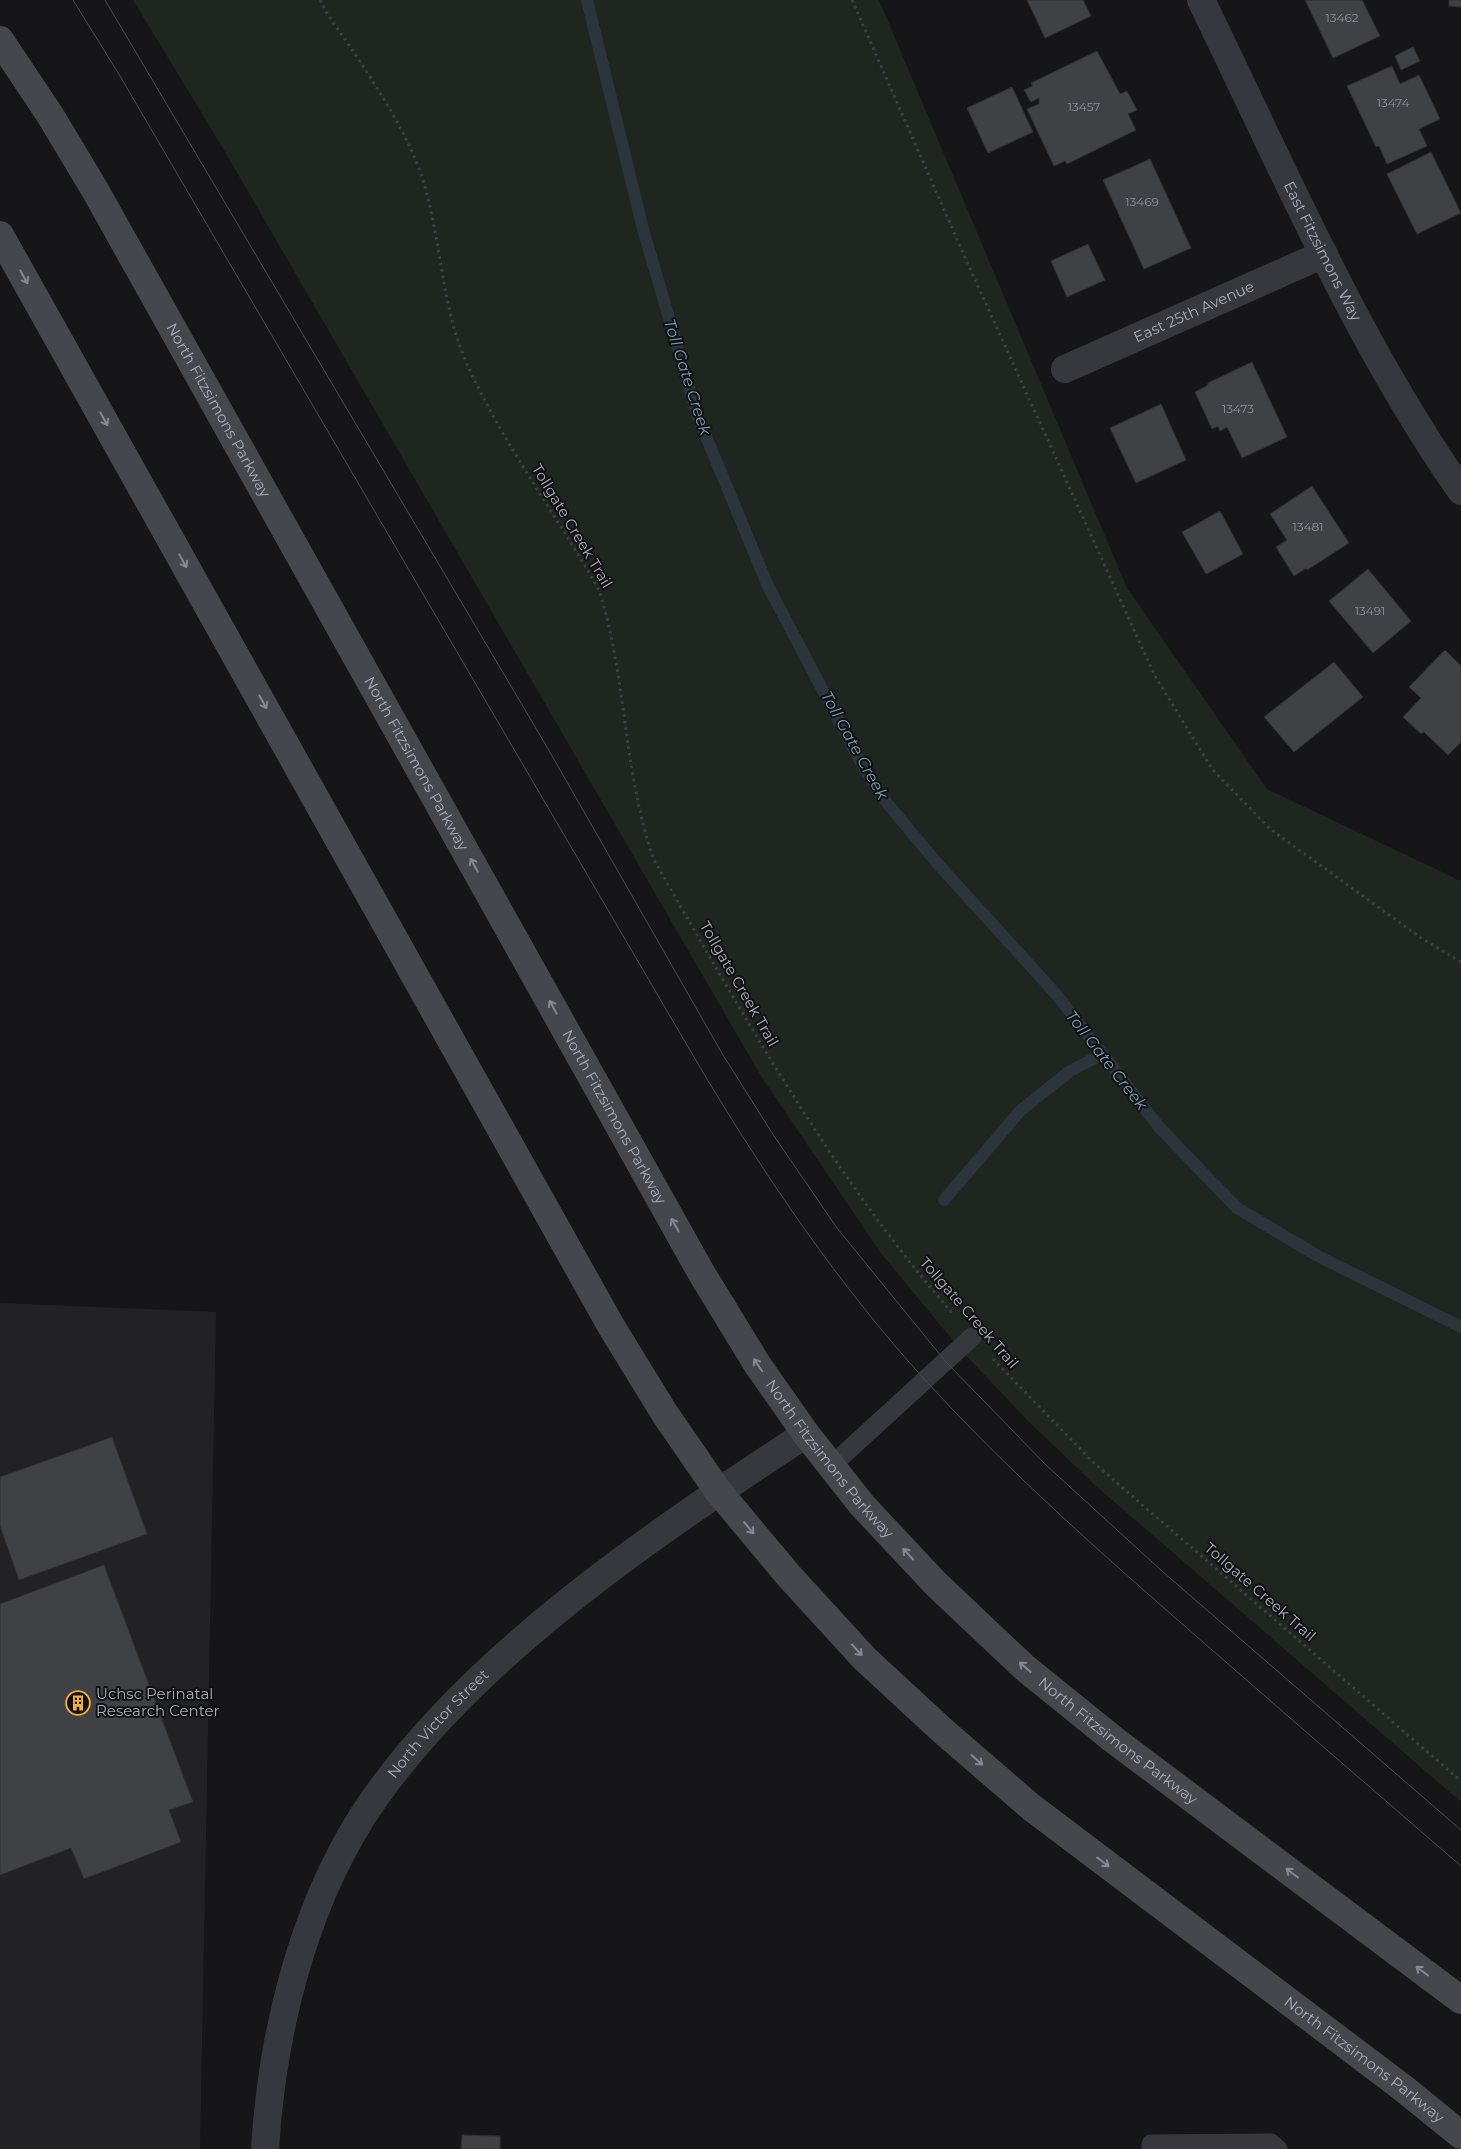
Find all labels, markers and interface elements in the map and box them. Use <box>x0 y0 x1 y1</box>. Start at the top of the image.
house number: 13462 <box>1325 10 1359 25</box>
house number: 13474 <box>1377 95 1409 110</box>
house number: 13457 <box>1068 99 1100 114</box>
street label: East Fitzsimons Way <box>1280 178 1367 325</box>
house number: 13469 <box>1125 194 1159 209</box>
one-way arrow <box>19 270 29 285</box>
street label: East 25th Avenue <box>1130 276 1257 346</box>
water label: Toll Gate Creek <box>660 317 716 439</box>
street label: North Fitzsimons Parkway <box>162 319 276 501</box>
house number: 13473 <box>1222 401 1254 416</box>
one-way arrow <box>99 411 109 426</box>
street label: Tollgate Creek Trail <box>528 460 617 591</box>
house number: 13481 <box>1292 519 1324 534</box>
one-way arrow <box>179 553 189 567</box>
house number: 13491 <box>1355 603 1385 618</box>
street label: North Fitzsimons Parkway <box>360 673 473 855</box>
water label: Toll Gate Creek <box>817 688 893 804</box>
one-way arrow <box>258 695 268 710</box>
one-way arrow <box>469 858 479 873</box>
street label: Tollgate Creek Trail <box>696 918 783 1050</box>
one-way arrow <box>548 1000 558 1015</box>
water label: Toll Gate Creek <box>1062 1007 1152 1115</box>
street label: North Fitzsimons Parkway <box>558 1026 671 1208</box>
one-way arrow <box>670 1218 680 1233</box>
street label: Tollgate Creek Trail <box>916 1253 1023 1372</box>
one-way arrow <box>753 1358 763 1372</box>
street label: North Fitzsimons Parkway <box>762 1376 899 1542</box>
one-way arrow <box>744 1522 755 1535</box>
street label: Tollgate Creek Trail <box>1201 1538 1320 1645</box>
one-way arrow <box>902 1548 914 1561</box>
one-way arrow <box>851 1644 863 1656</box>
one-way arrow <box>1018 1661 1031 1673</box>
street label: North Victor Street <box>383 1665 493 1782</box>
street label: North Fitzsimons Parkway <box>1035 1673 1202 1809</box>
place label: Uchsc Perinatal Research Center <box>96 1684 220 1720</box>
building icon: Uchsc Perinatal Research Center <box>65 1690 91 1716</box>
one-way arrow <box>970 1754 983 1766</box>
one-way arrow <box>1096 1856 1109 1867</box>
one-way arrow <box>1285 1868 1299 1878</box>
one-way arrow <box>1415 1966 1429 1976</box>
street label: North Fitzsimons Parkway <box>1281 1992 1449 2127</box>

